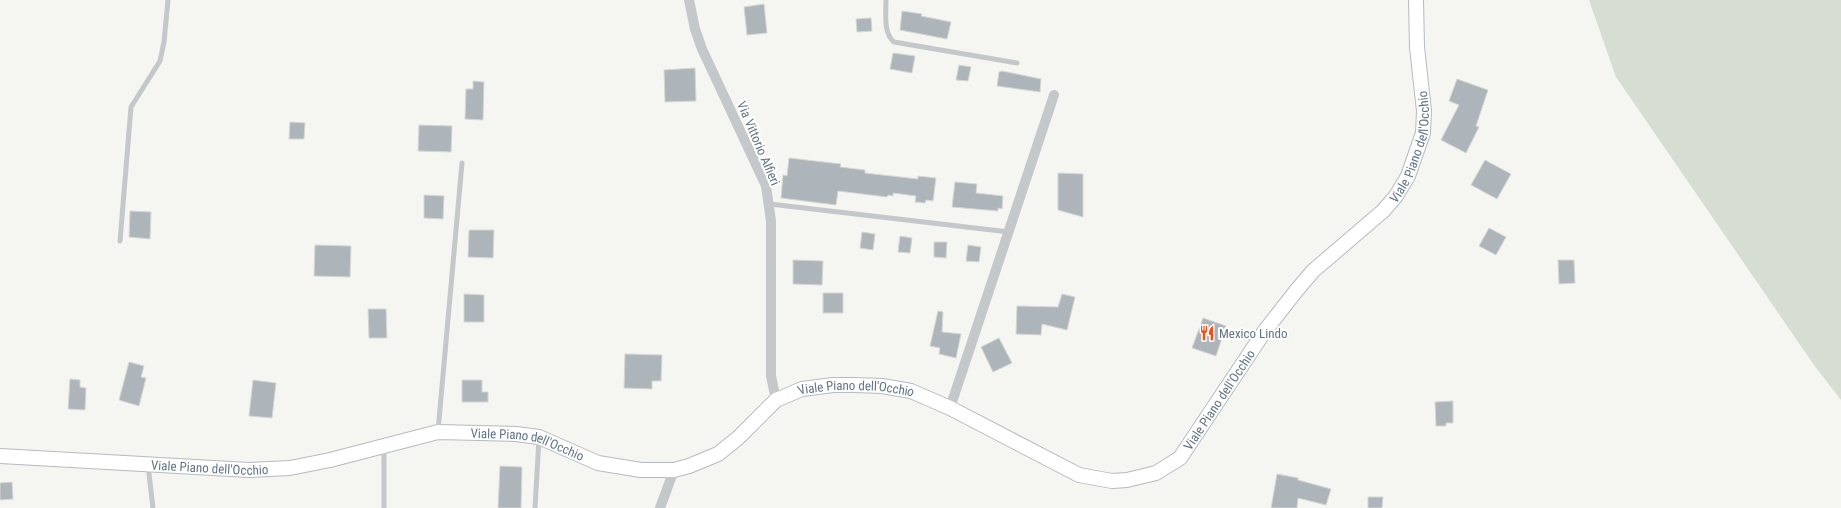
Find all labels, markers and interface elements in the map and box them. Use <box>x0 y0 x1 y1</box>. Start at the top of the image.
street label: Viale Piano dell'Occhio <box>1387 90 1432 206</box>
street label: Via Vittorio Alfieri <box>734 99 783 188</box>
restaurant icon: Mexico Lindo <box>1198 324 1216 342</box>
place label: Mexico Lindo <box>1219 326 1288 341</box>
street label: Viale Piano dell'Occhio <box>1181 347 1258 453</box>
street label: Viale Piano dell'Occhio <box>795 378 917 400</box>
street label: Viale Piano dell'Occhio <box>470 426 586 464</box>
street label: Viale Piano dell'Occhio <box>151 458 269 478</box>

